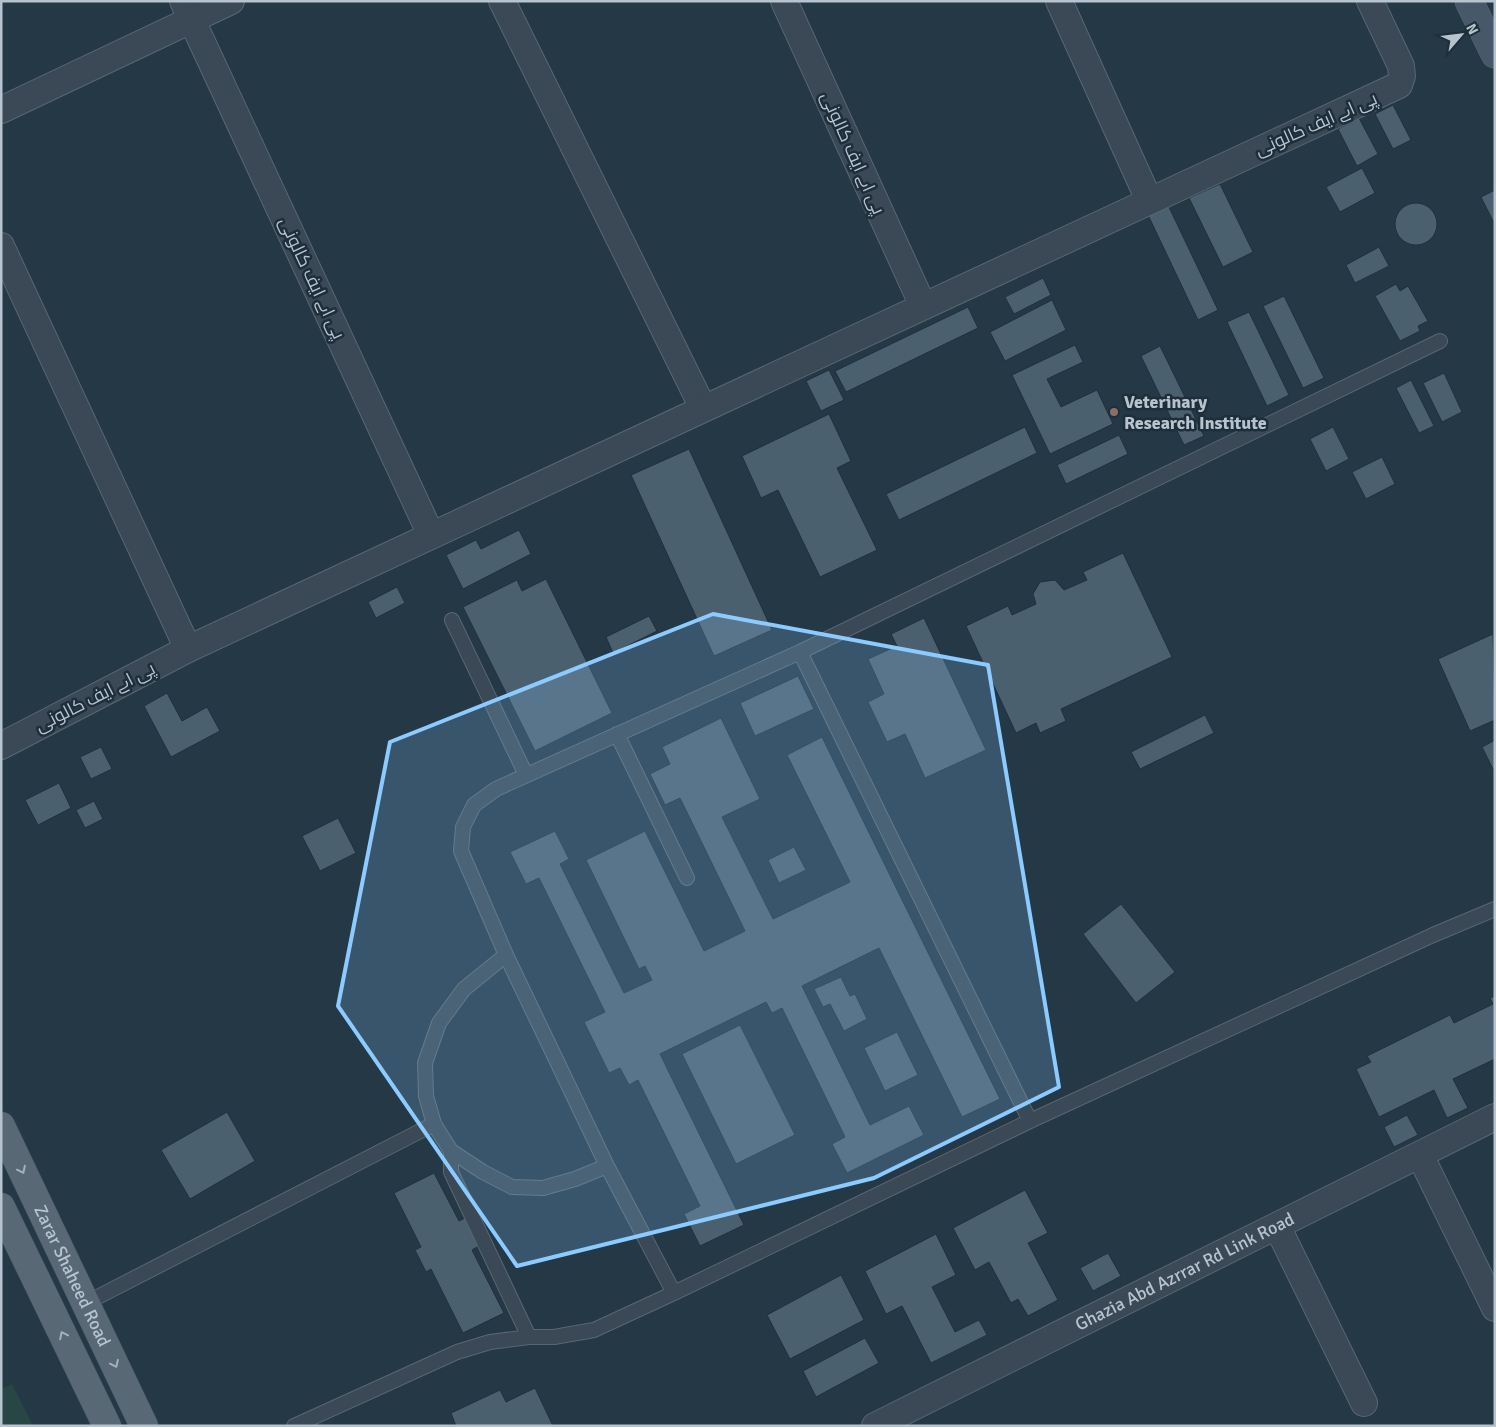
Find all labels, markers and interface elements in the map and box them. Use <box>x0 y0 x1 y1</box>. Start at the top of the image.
north arrow <box>1436 10 1486 60</box>
text: N <box>1462 21 1482 37</box>
street label: پی اے ایف کالونی <box>1251 87 1381 162</box>
street label: پی اے ایف کالونی <box>815 88 890 218</box>
street label: پی اے ایف کالونی <box>273 214 350 343</box>
place label: Veterinary Research Institute <box>1124 391 1267 434</box>
marker: Veterinary Research Institute <box>1108 406 1120 418</box>
street label: پی اے ایف کالونی <box>31 657 159 738</box>
one-way arrow <box>16 1165 27 1174</box>
street label: Zarar Shaheed Road <box>29 1202 116 1350</box>
street label: Ghazia Abd Azrrar Rd Link Road <box>1071 1208 1298 1335</box>
one-way arrow <box>59 1331 69 1340</box>
one-way arrow <box>109 1359 119 1368</box>

